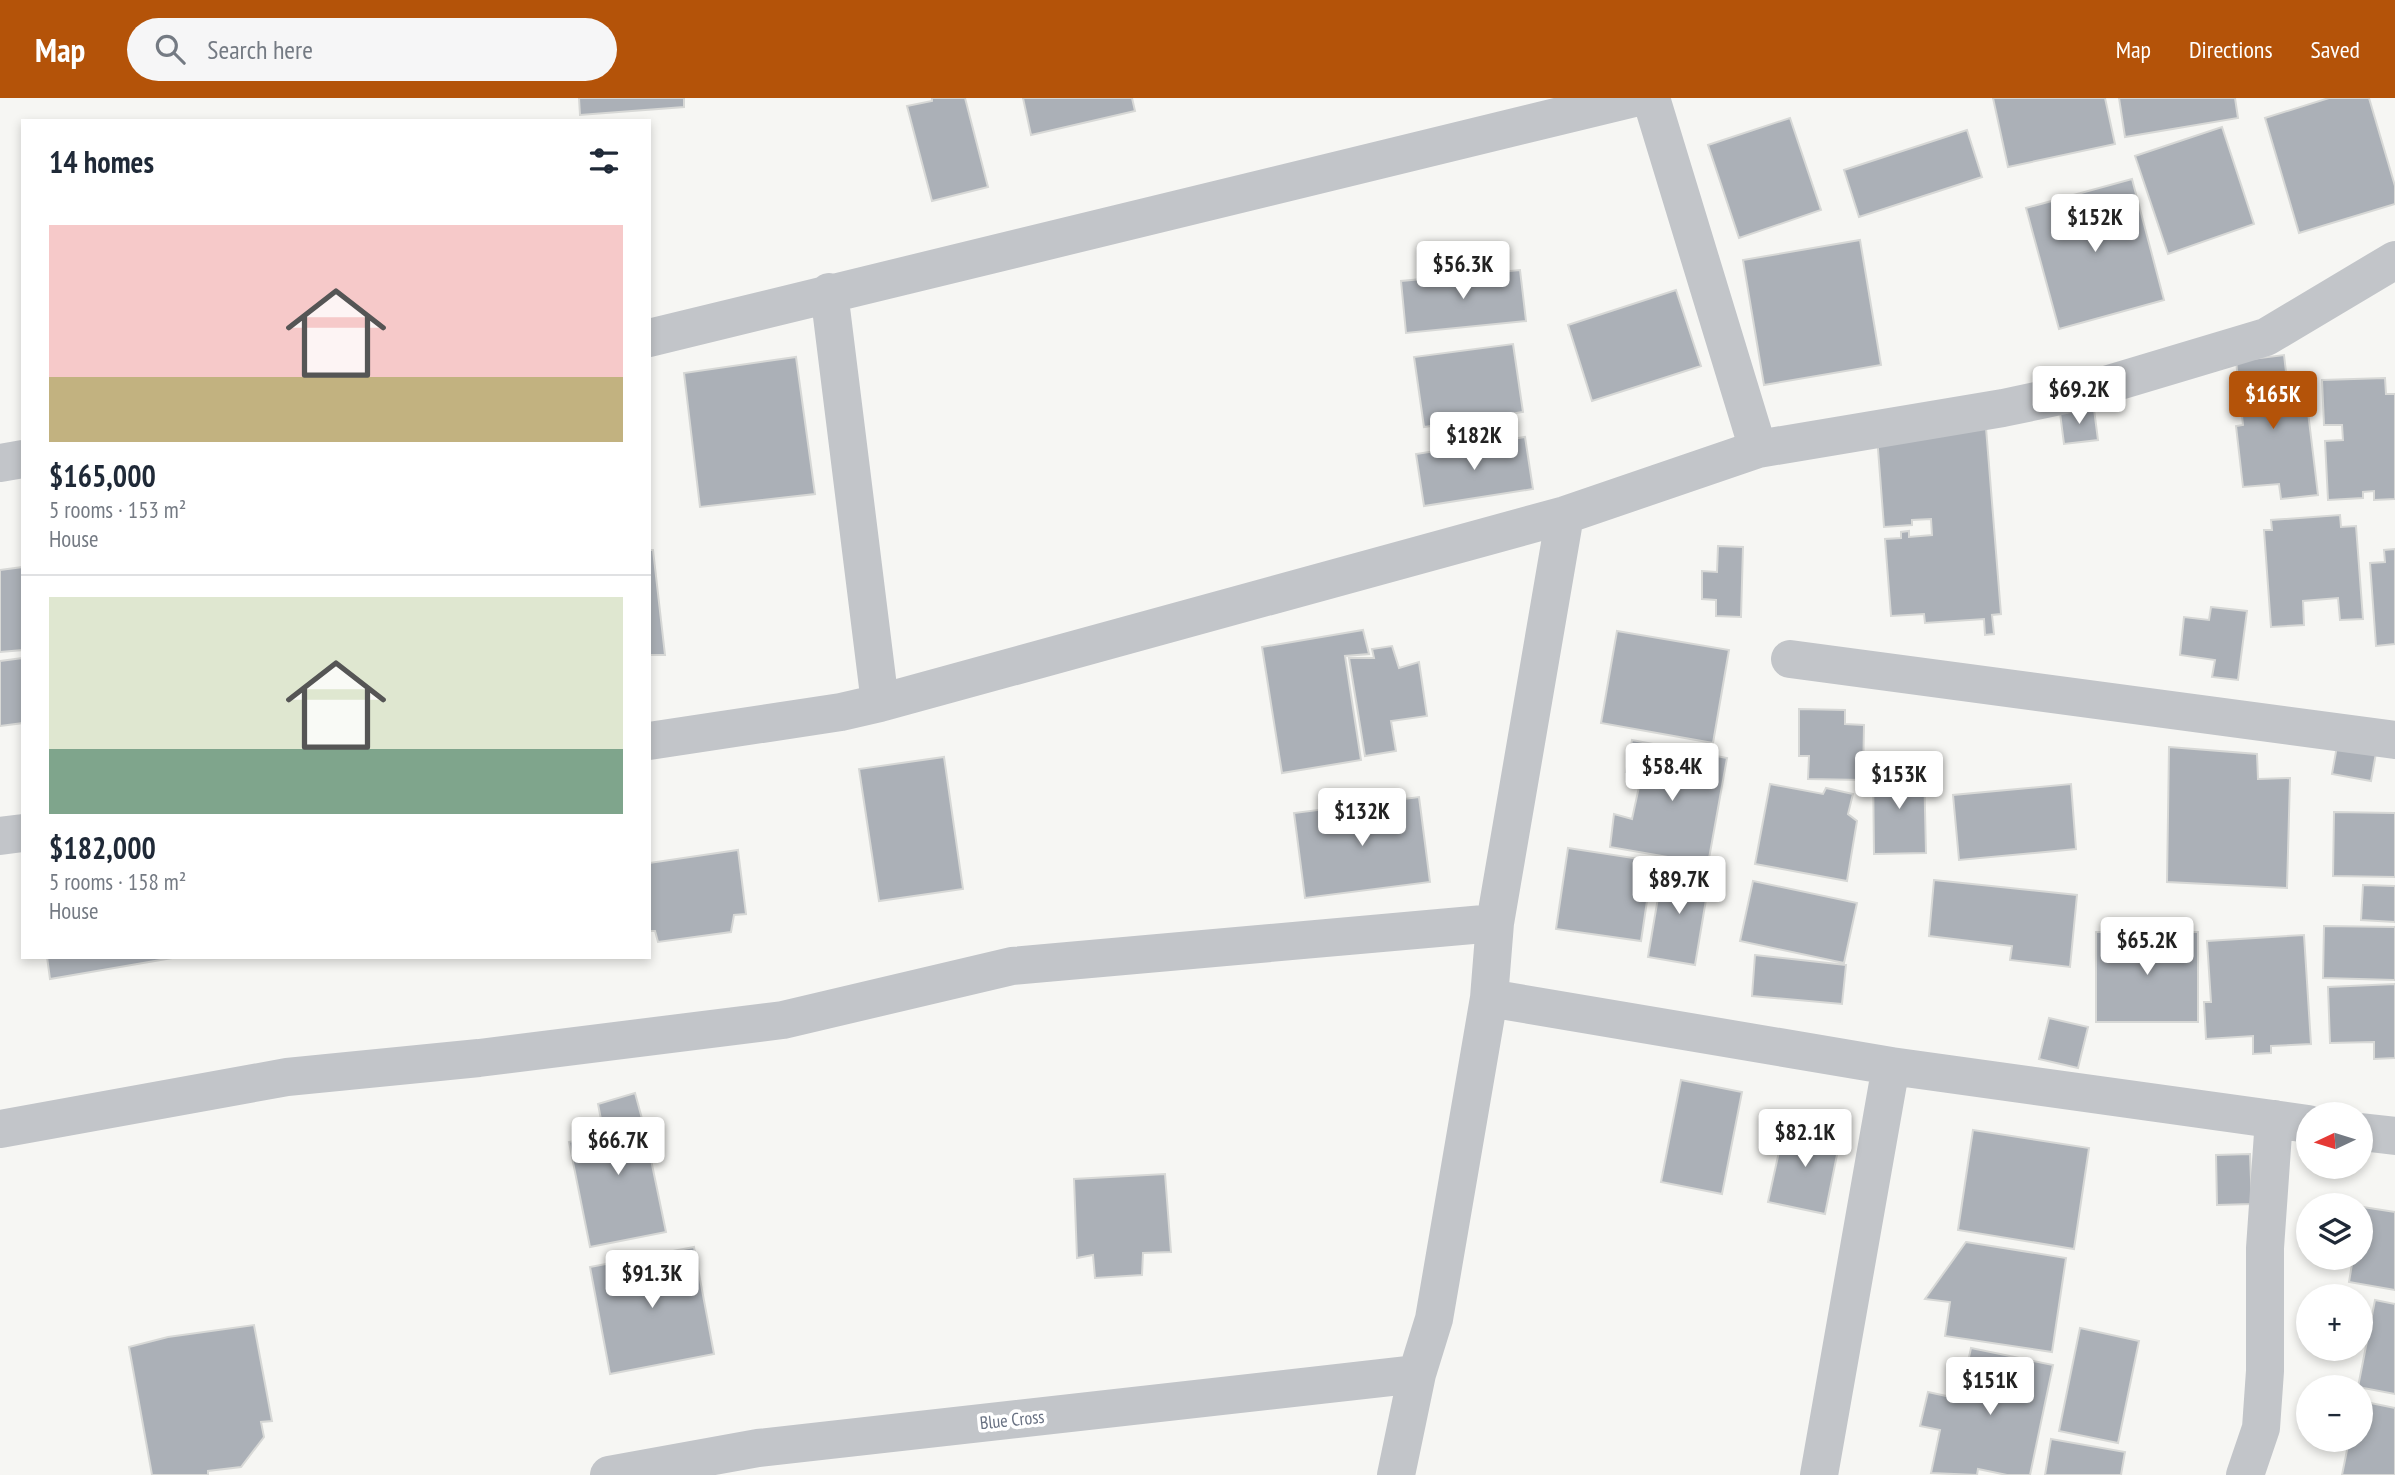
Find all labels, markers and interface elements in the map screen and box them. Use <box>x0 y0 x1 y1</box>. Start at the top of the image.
search box <box>127 18 617 81</box>
text: Map <box>35 28 85 71</box>
icon: search <box>151 30 189 68</box>
text: Search here <box>207 33 313 66</box>
text: Map <box>2116 34 2151 65</box>
text: Directions <box>2189 34 2273 65</box>
text: Saved <box>2311 34 2360 65</box>
text: 14 homes <box>49 142 154 181</box>
icon: filters <box>585 142 623 180</box>
pin: $152K <box>2046 194 2144 254</box>
text: $152K <box>2067 202 2123 231</box>
pin: $56.3K <box>1406 242 1520 301</box>
text: $56.3K <box>1433 249 1493 278</box>
icon: home <box>273 270 399 396</box>
pin: $69.2K <box>2022 366 2136 426</box>
pin: $165K <box>2224 372 2322 431</box>
text: $69.2K <box>2049 374 2109 403</box>
text: $165K <box>2245 379 2301 408</box>
pin: $182K <box>1425 412 1523 472</box>
text: $182K <box>1446 420 1502 449</box>
text: $165,000 <box>49 456 156 495</box>
text: 5 rooms · 153 m² <box>49 495 186 524</box>
text: House <box>49 524 99 553</box>
icon: home <box>273 642 399 768</box>
pin: $58.4K <box>1615 744 1729 803</box>
text: $58.4K <box>1642 751 1702 780</box>
pin: $153K <box>1850 752 1948 811</box>
text: $153K <box>1871 759 1927 788</box>
pin: $132K <box>1313 788 1411 848</box>
text: $132K <box>1334 796 1390 825</box>
text: $182,000 <box>49 828 156 867</box>
pin: $89.7K <box>1622 856 1736 916</box>
text: $89.7K <box>1649 864 1709 893</box>
text: 5 rooms · 158 m² <box>49 867 186 896</box>
text: House <box>49 896 99 925</box>
pin: $65.2K <box>2090 918 2204 977</box>
text: $65.2K <box>2117 925 2177 954</box>
north arrow <box>2296 1102 2373 1180</box>
map controls <box>2296 1102 2373 1452</box>
pin: $82.1K <box>1748 1110 1862 1169</box>
text: $82.1K <box>1775 1117 1835 1146</box>
pin: $66.7K <box>561 1118 675 1177</box>
text: $66.7K <box>588 1125 648 1154</box>
button: layers <box>2296 1193 2373 1270</box>
pin: $91.3K <box>595 1250 709 1310</box>
text: $91.3K <box>622 1258 682 1287</box>
button: + <box>2296 1284 2373 1361</box>
pin: $151K <box>1941 1358 2039 1417</box>
text: $151K <box>1962 1365 2018 1394</box>
button: − <box>2296 1375 2373 1452</box>
street label: Blue Cross <box>979 1405 1045 1434</box>

